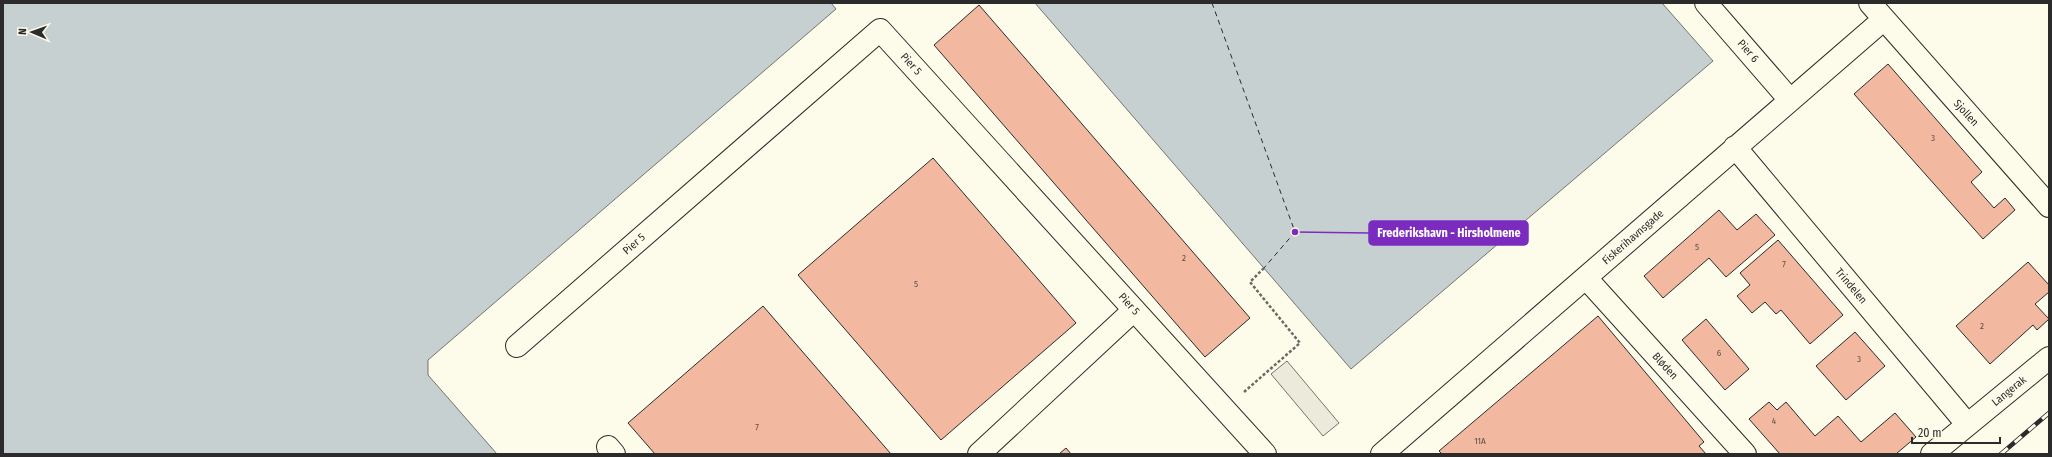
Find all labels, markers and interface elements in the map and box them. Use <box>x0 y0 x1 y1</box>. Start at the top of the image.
north arrow <box>12 12 52 52</box>
text: N <box>16 28 29 35</box>
street label: Pier 6 <box>1735 37 1762 65</box>
street label: Pier 5 <box>898 50 924 78</box>
street label: Sjollen <box>1951 97 1981 129</box>
house number: 3 <box>1931 133 1935 143</box>
street label: Fiskerihavnsgade <box>1600 207 1666 267</box>
callout: Frederikshavn - Hirsholmene <box>1369 221 1528 245</box>
text: Frederikshavn - Hirsholmene <box>1377 226 1521 240</box>
street label: Pier 5 <box>620 231 648 257</box>
house number: 5 <box>1695 242 1699 252</box>
house number: 2 <box>1182 253 1186 263</box>
house number: 7 <box>1782 259 1786 269</box>
street label: Trindelen <box>1832 266 1870 306</box>
house number: 5 <box>914 279 918 289</box>
street label: Pier 5 <box>1116 290 1142 318</box>
house number: 2 <box>1980 321 1984 331</box>
house number: 6 <box>1717 348 1722 358</box>
street label: Bløden <box>1650 350 1680 382</box>
house number: 3 <box>1857 354 1861 364</box>
street label: Langerak <box>1989 373 2029 409</box>
house number: 4 <box>1772 416 1777 426</box>
scale bar <box>1912 419 2000 445</box>
house number: 7 <box>755 422 759 432</box>
text: 20 m <box>1918 426 1942 440</box>
house number: 11A <box>1474 436 1486 446</box>

